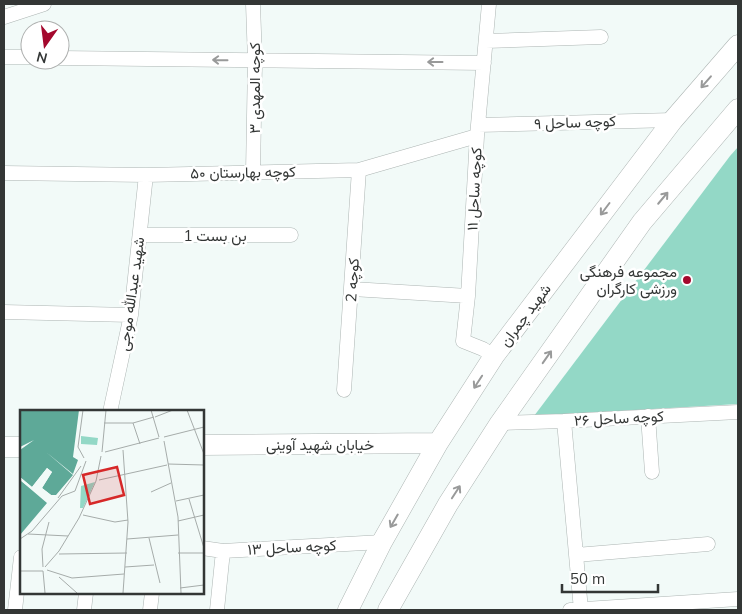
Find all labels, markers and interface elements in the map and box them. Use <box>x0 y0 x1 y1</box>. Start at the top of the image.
north arrow <box>20 20 70 70</box>
street label: کوچه المهدی ۳ <box>245 42 265 134</box>
text: N <box>35 48 49 68</box>
one-way arrow <box>212 55 228 65</box>
one-way arrow <box>427 57 444 67</box>
one-way arrow <box>700 75 712 88</box>
street label: کوچه ساحل ۹ <box>534 111 617 134</box>
street label: کوچه ساحل ۱۱ <box>462 146 487 231</box>
street label: کوچه بهارستان ۵۰ <box>190 162 296 183</box>
one-way arrow <box>657 191 669 204</box>
one-way arrow <box>600 202 611 215</box>
street label: بن بست 1 <box>183 226 247 246</box>
street label: شهید عبدالله موجی <box>114 236 149 352</box>
street label: کوچه 2 <box>341 257 364 303</box>
place label: مجموعه فرهنگی ورزشی کارگران <box>580 262 677 299</box>
marker: مجموعه فرهنگی ورزشی کارگران <box>681 274 693 286</box>
street label: شهید چمران <box>495 280 556 351</box>
one-way arrow <box>542 350 552 364</box>
one-way arrow <box>472 374 482 388</box>
street label: کوچه ساحل ۲۶ <box>574 406 665 431</box>
inset map <box>20 410 204 594</box>
street label: خیابان شهید آوینی <box>266 435 374 455</box>
one-way arrow <box>451 485 461 499</box>
one-way arrow <box>389 513 398 528</box>
street label: کوچه ساحل ۱۳ <box>247 535 337 560</box>
scale bar <box>562 562 658 594</box>
text: 50 m <box>570 569 605 588</box>

